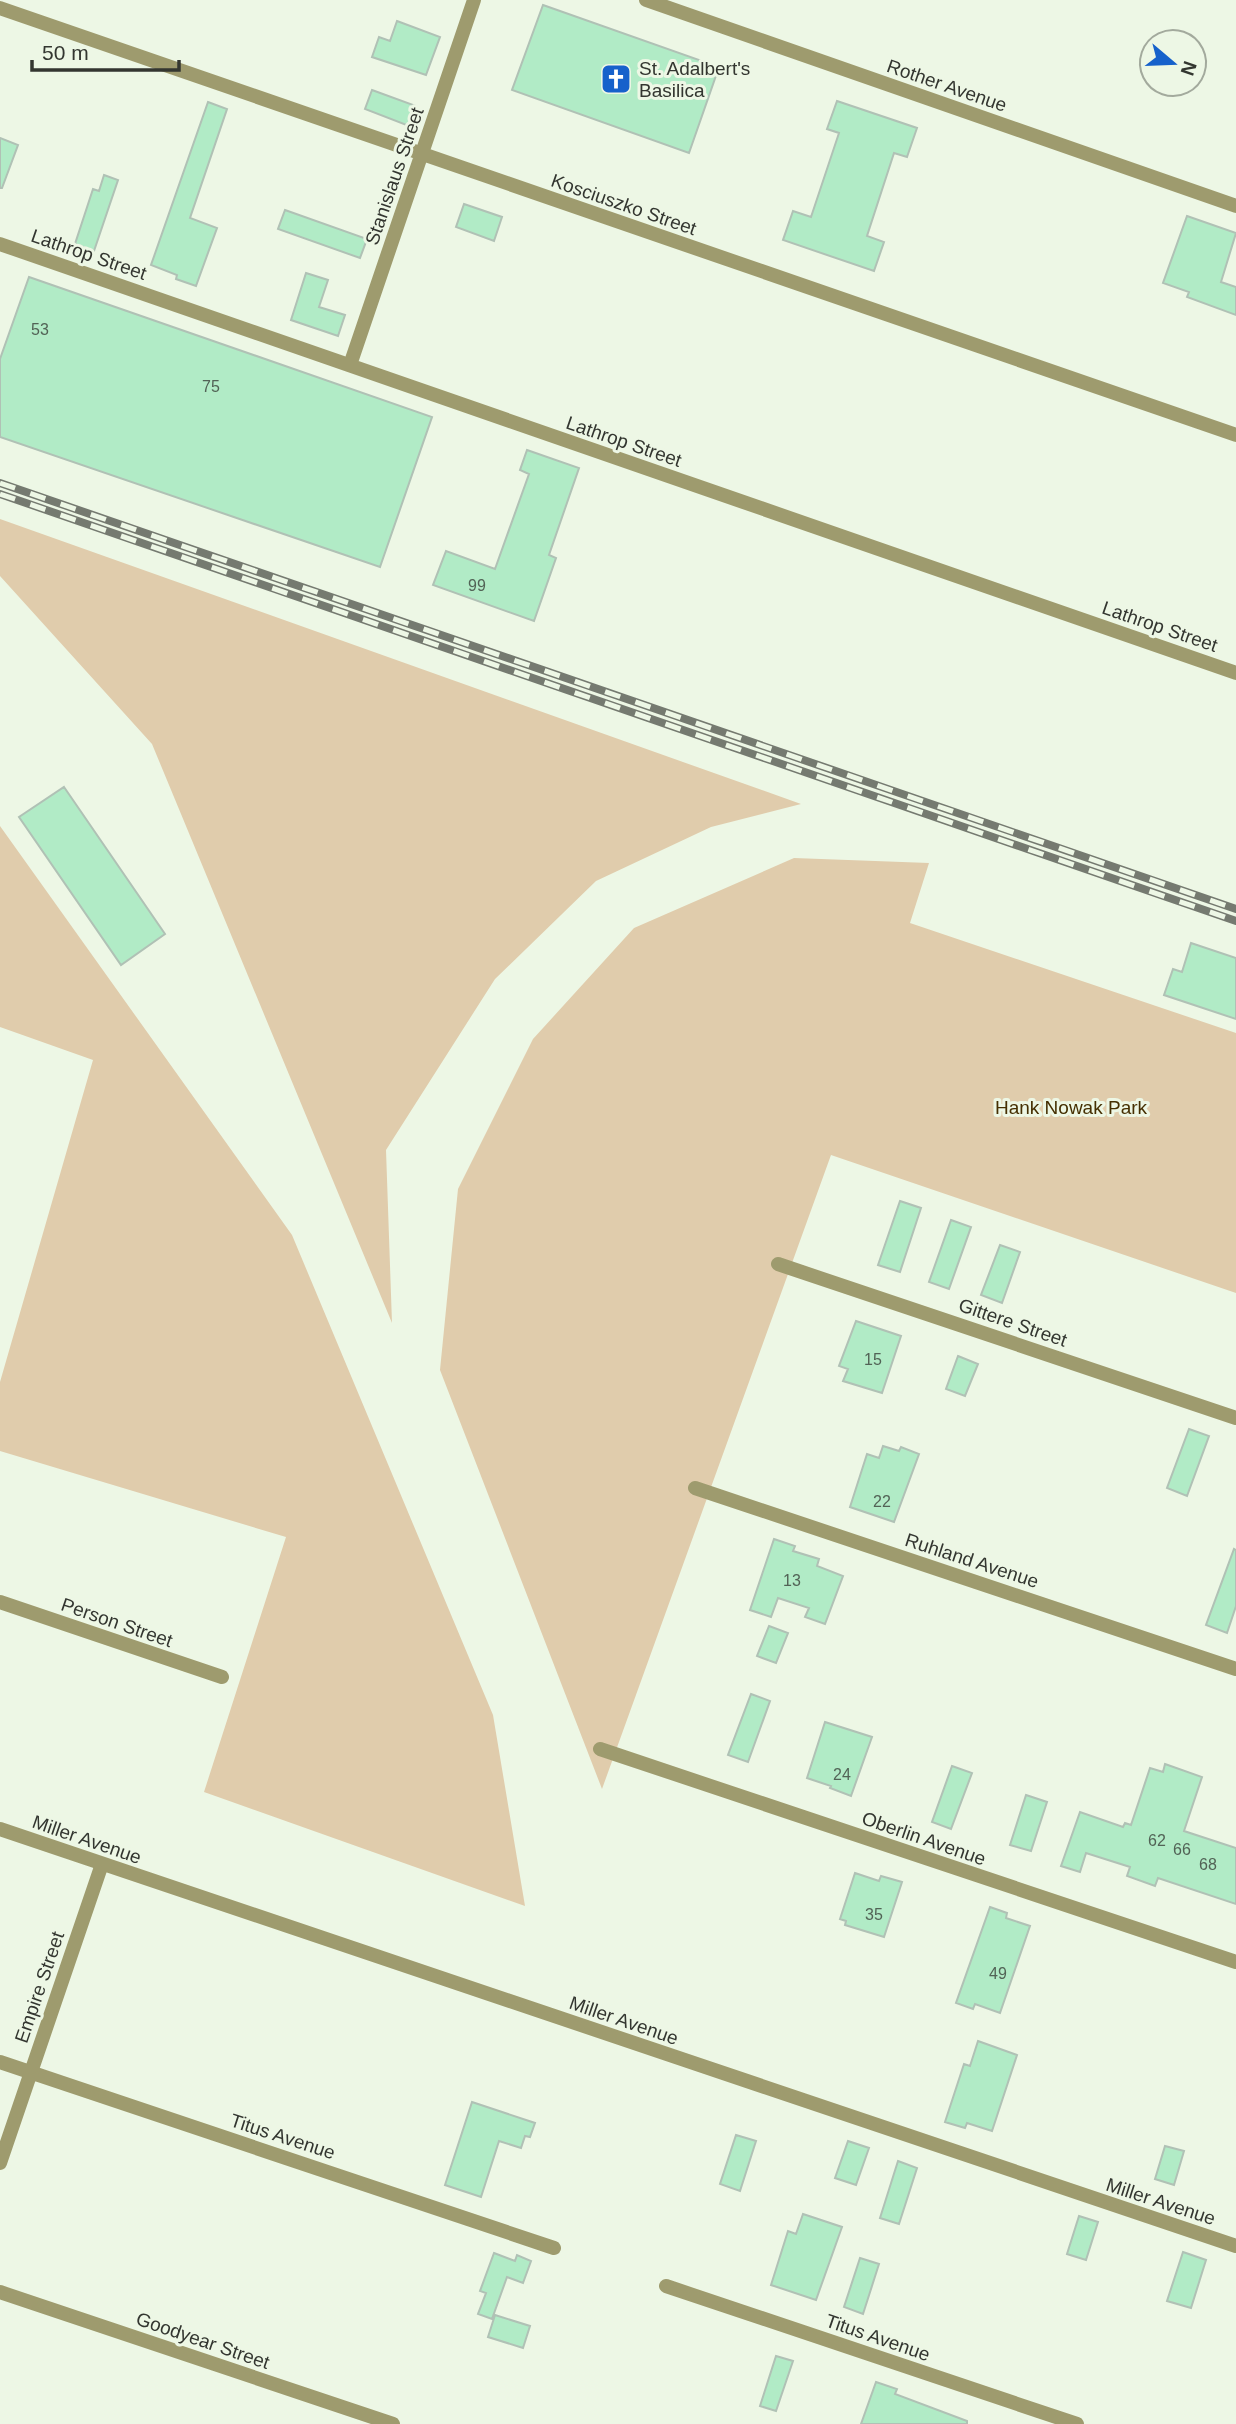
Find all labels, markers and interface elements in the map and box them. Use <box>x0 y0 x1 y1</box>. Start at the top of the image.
scale bar <box>32 28 178 72</box>
north arrow <box>1138 28 1208 98</box>
text: 50 m <box>42 41 89 64</box>
street label: Rother Avenue <box>884 55 1010 116</box>
place label: St. Adalbert's Basilica <box>639 58 750 101</box>
text: N <box>1176 58 1201 78</box>
church icon: St. Adalbert's Basilica <box>599 62 633 96</box>
street label: Stanislaus Street <box>361 104 428 247</box>
street label: Kosciuszko Street <box>549 170 700 239</box>
street label: Lathrop Street <box>28 225 150 284</box>
house number: 53 <box>31 321 49 338</box>
house number: 75 <box>202 378 220 395</box>
street label: Lathrop Street <box>563 412 685 471</box>
house number: 99 <box>468 577 486 594</box>
street label: Lathrop Street <box>1099 597 1221 656</box>
park label: Hank Nowak Park <box>995 1097 1148 1118</box>
street label: Gittere Street <box>956 1294 1070 1351</box>
house number: 15 <box>864 1351 882 1368</box>
house number: 22 <box>873 1493 891 1510</box>
street label: Ruhland Avenue <box>902 1529 1041 1592</box>
house number: 13 <box>783 1572 801 1589</box>
street label: Person Street <box>58 1594 176 1652</box>
house number: 24 <box>833 1766 851 1783</box>
street label: Oberlin Avenue <box>859 1807 989 1869</box>
street label: Miller Avenue <box>30 1811 144 1868</box>
house number: 62 <box>1148 1832 1166 1849</box>
house number: 66 <box>1173 1841 1191 1858</box>
house number: 68 <box>1199 1856 1217 1873</box>
house number: 35 <box>865 1906 883 1923</box>
street label: Empire Street <box>11 1928 69 2045</box>
house number: 49 <box>989 1965 1007 1982</box>
street label: Miller Avenue <box>567 1992 681 2049</box>
street label: Titus Avenue <box>228 2110 338 2163</box>
street label: Miller Avenue <box>1104 2174 1218 2229</box>
street label: Goodyear Street <box>134 2308 273 2373</box>
street label: Titus Avenue <box>823 2310 933 2365</box>

